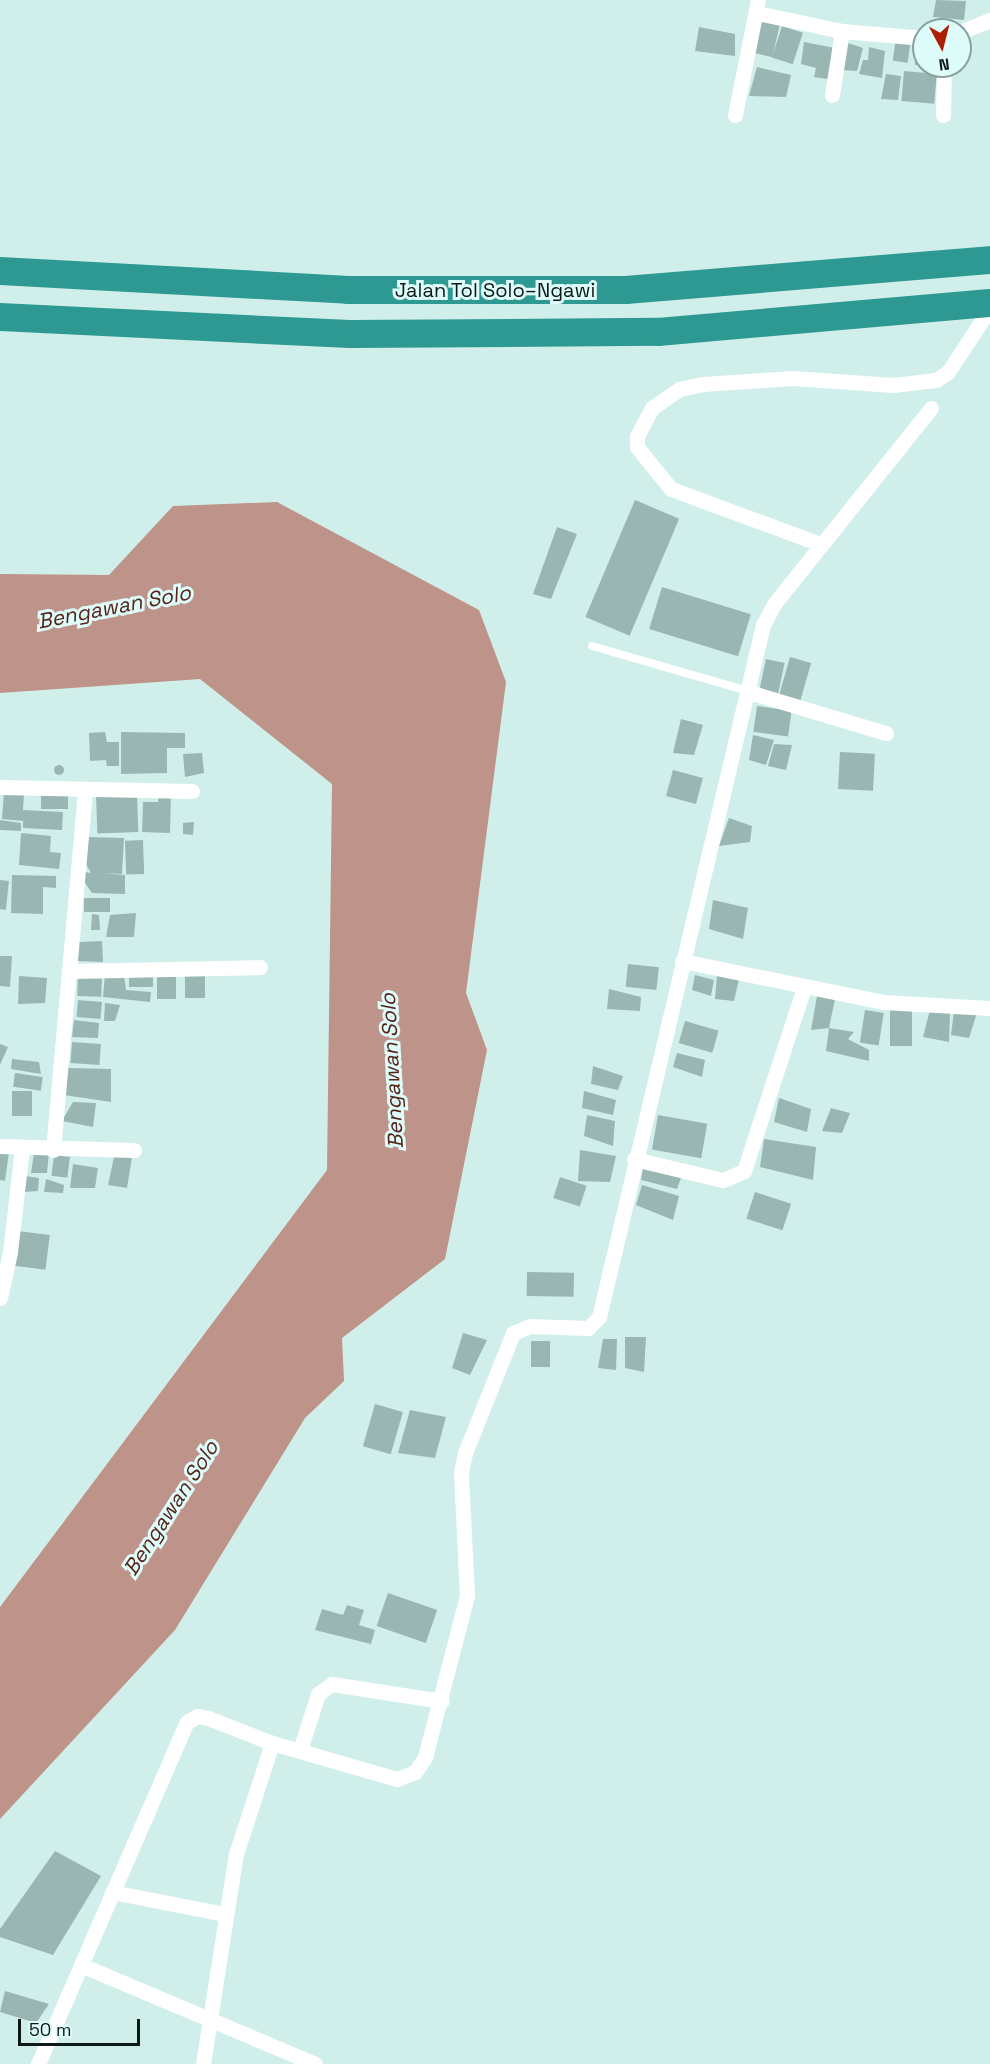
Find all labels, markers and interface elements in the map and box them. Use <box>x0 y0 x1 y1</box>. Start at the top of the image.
north arrow <box>912 18 972 78</box>
text: N <box>937 53 951 75</box>
street label: Jalan Tol Solo–Ngawi <box>394 278 596 302</box>
water label: Bengawan Solo <box>35 580 193 634</box>
water label: Bengawan Solo <box>375 993 409 1149</box>
water label: Bengawan Solo <box>118 1436 224 1580</box>
scale bar <box>21 2007 142 2045</box>
text: 50 m <box>29 2018 71 2041</box>

